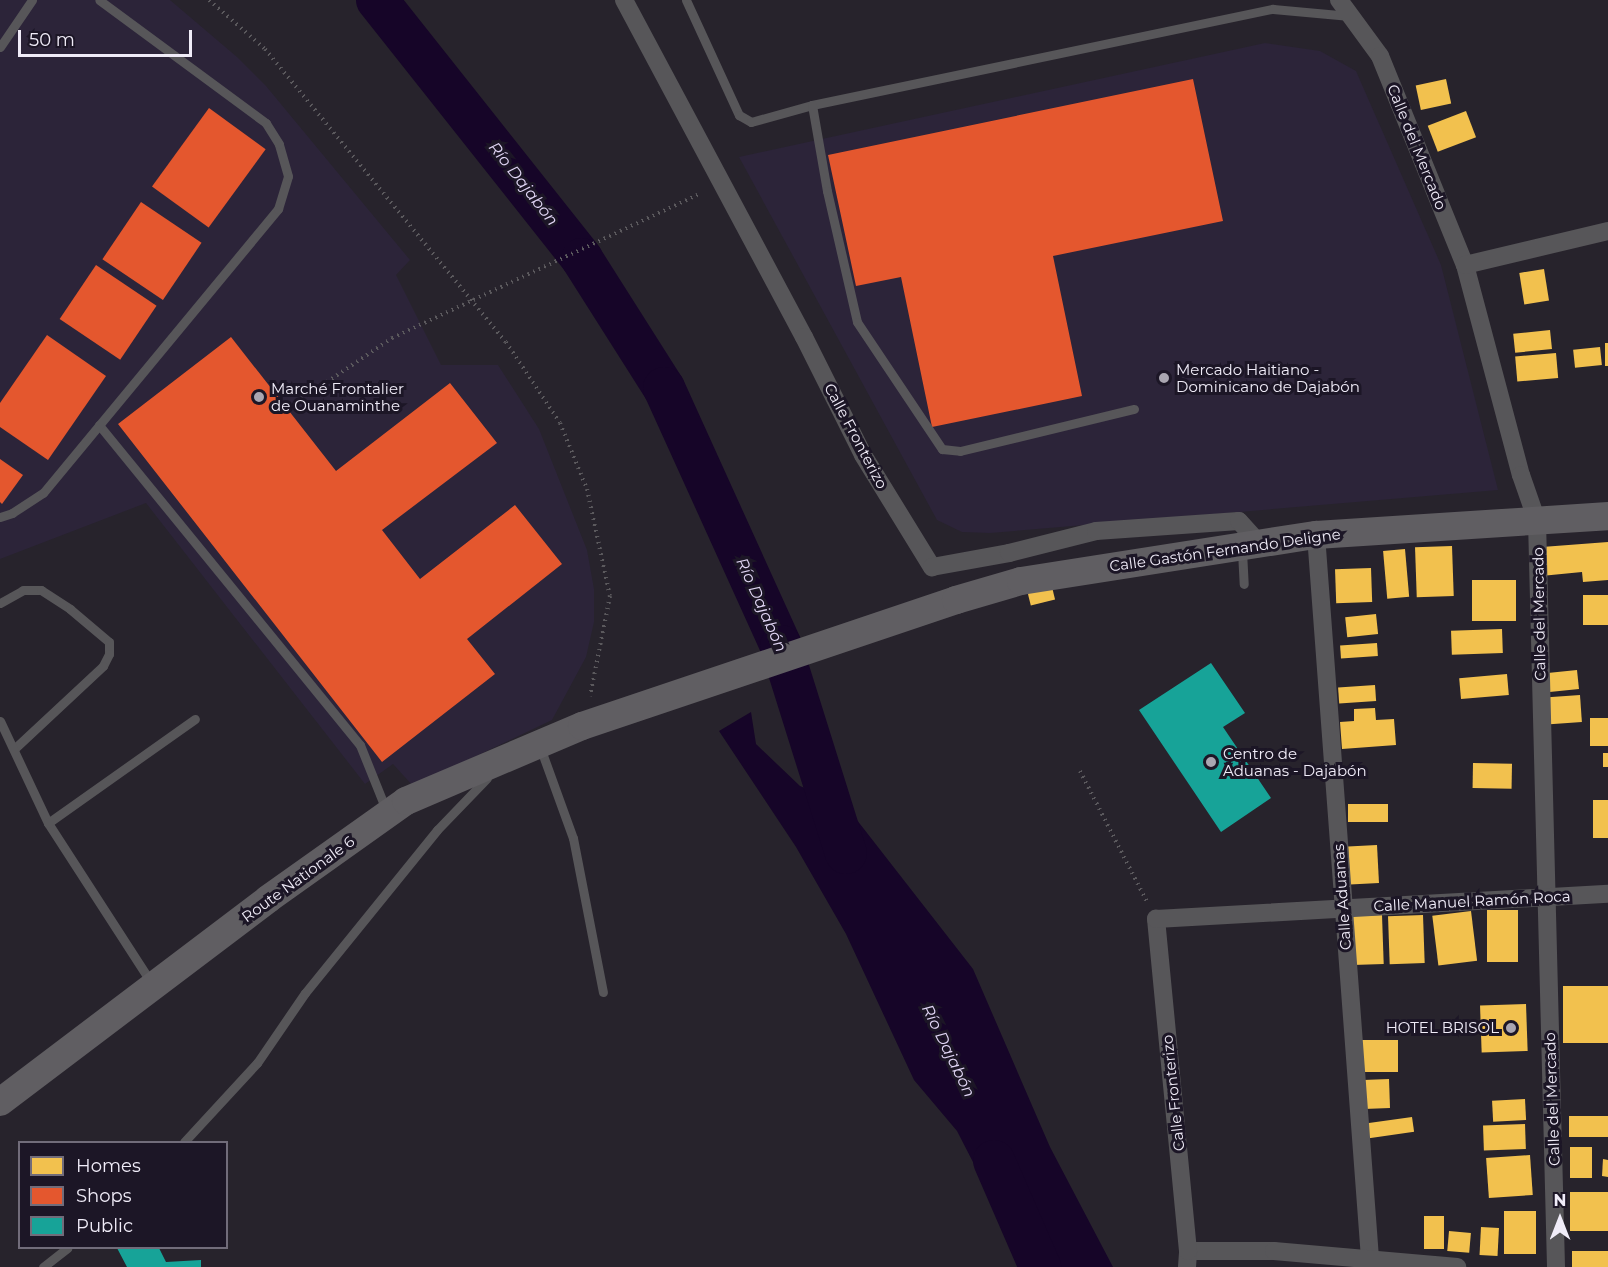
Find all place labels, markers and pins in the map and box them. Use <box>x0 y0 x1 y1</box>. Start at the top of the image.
place label: Mercado Haitiano - Dominicano de Dajabón <box>1176 360 1360 395</box>
marker: Mercado Haitiano - Dominicano de Dajabón <box>1157 371 1171 385</box>
place label: Marché Frontalier de Ouanaminthe <box>271 379 404 414</box>
marker: Marché Frontalier de Ouanaminthe <box>252 390 266 404</box>
place label: Centro de Aduanas - Dajabón <box>1223 744 1367 779</box>
marker: Centro de Aduanas - Dajabón <box>1204 755 1218 769</box>
place label: HOTEL BRISOL <box>1386 1019 1499 1037</box>
marker: HOTEL BRISOL <box>1504 1021 1518 1035</box>

